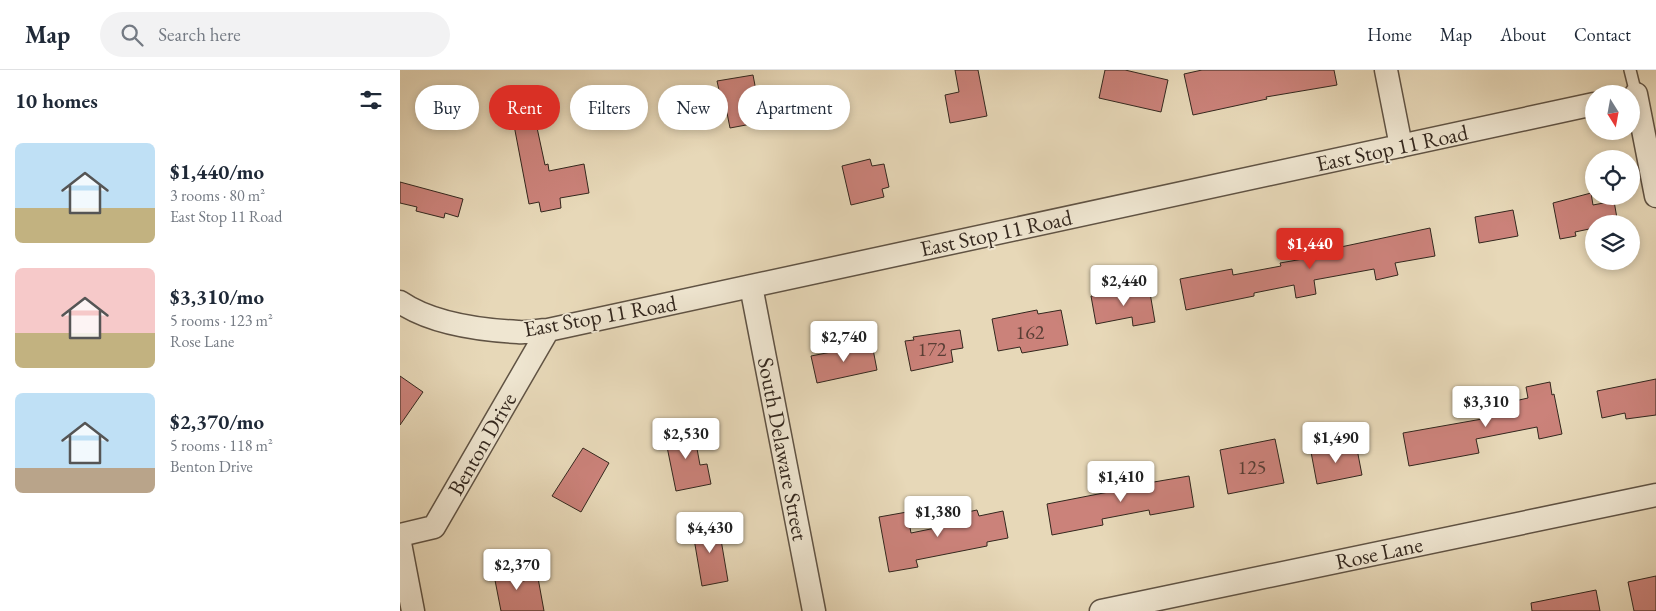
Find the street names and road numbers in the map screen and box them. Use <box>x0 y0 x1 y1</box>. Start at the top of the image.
street label: East Stop 11 Road <box>1313 118 1471 178</box>
street label: East Stop 11 Road <box>917 203 1075 263</box>
street label: East Stop 11 Road <box>521 288 679 344</box>
street label: South Delaware Street <box>751 355 815 543</box>
street label: Benton Drive <box>441 387 523 501</box>
street label: Rose Lane <box>1333 530 1426 576</box>

